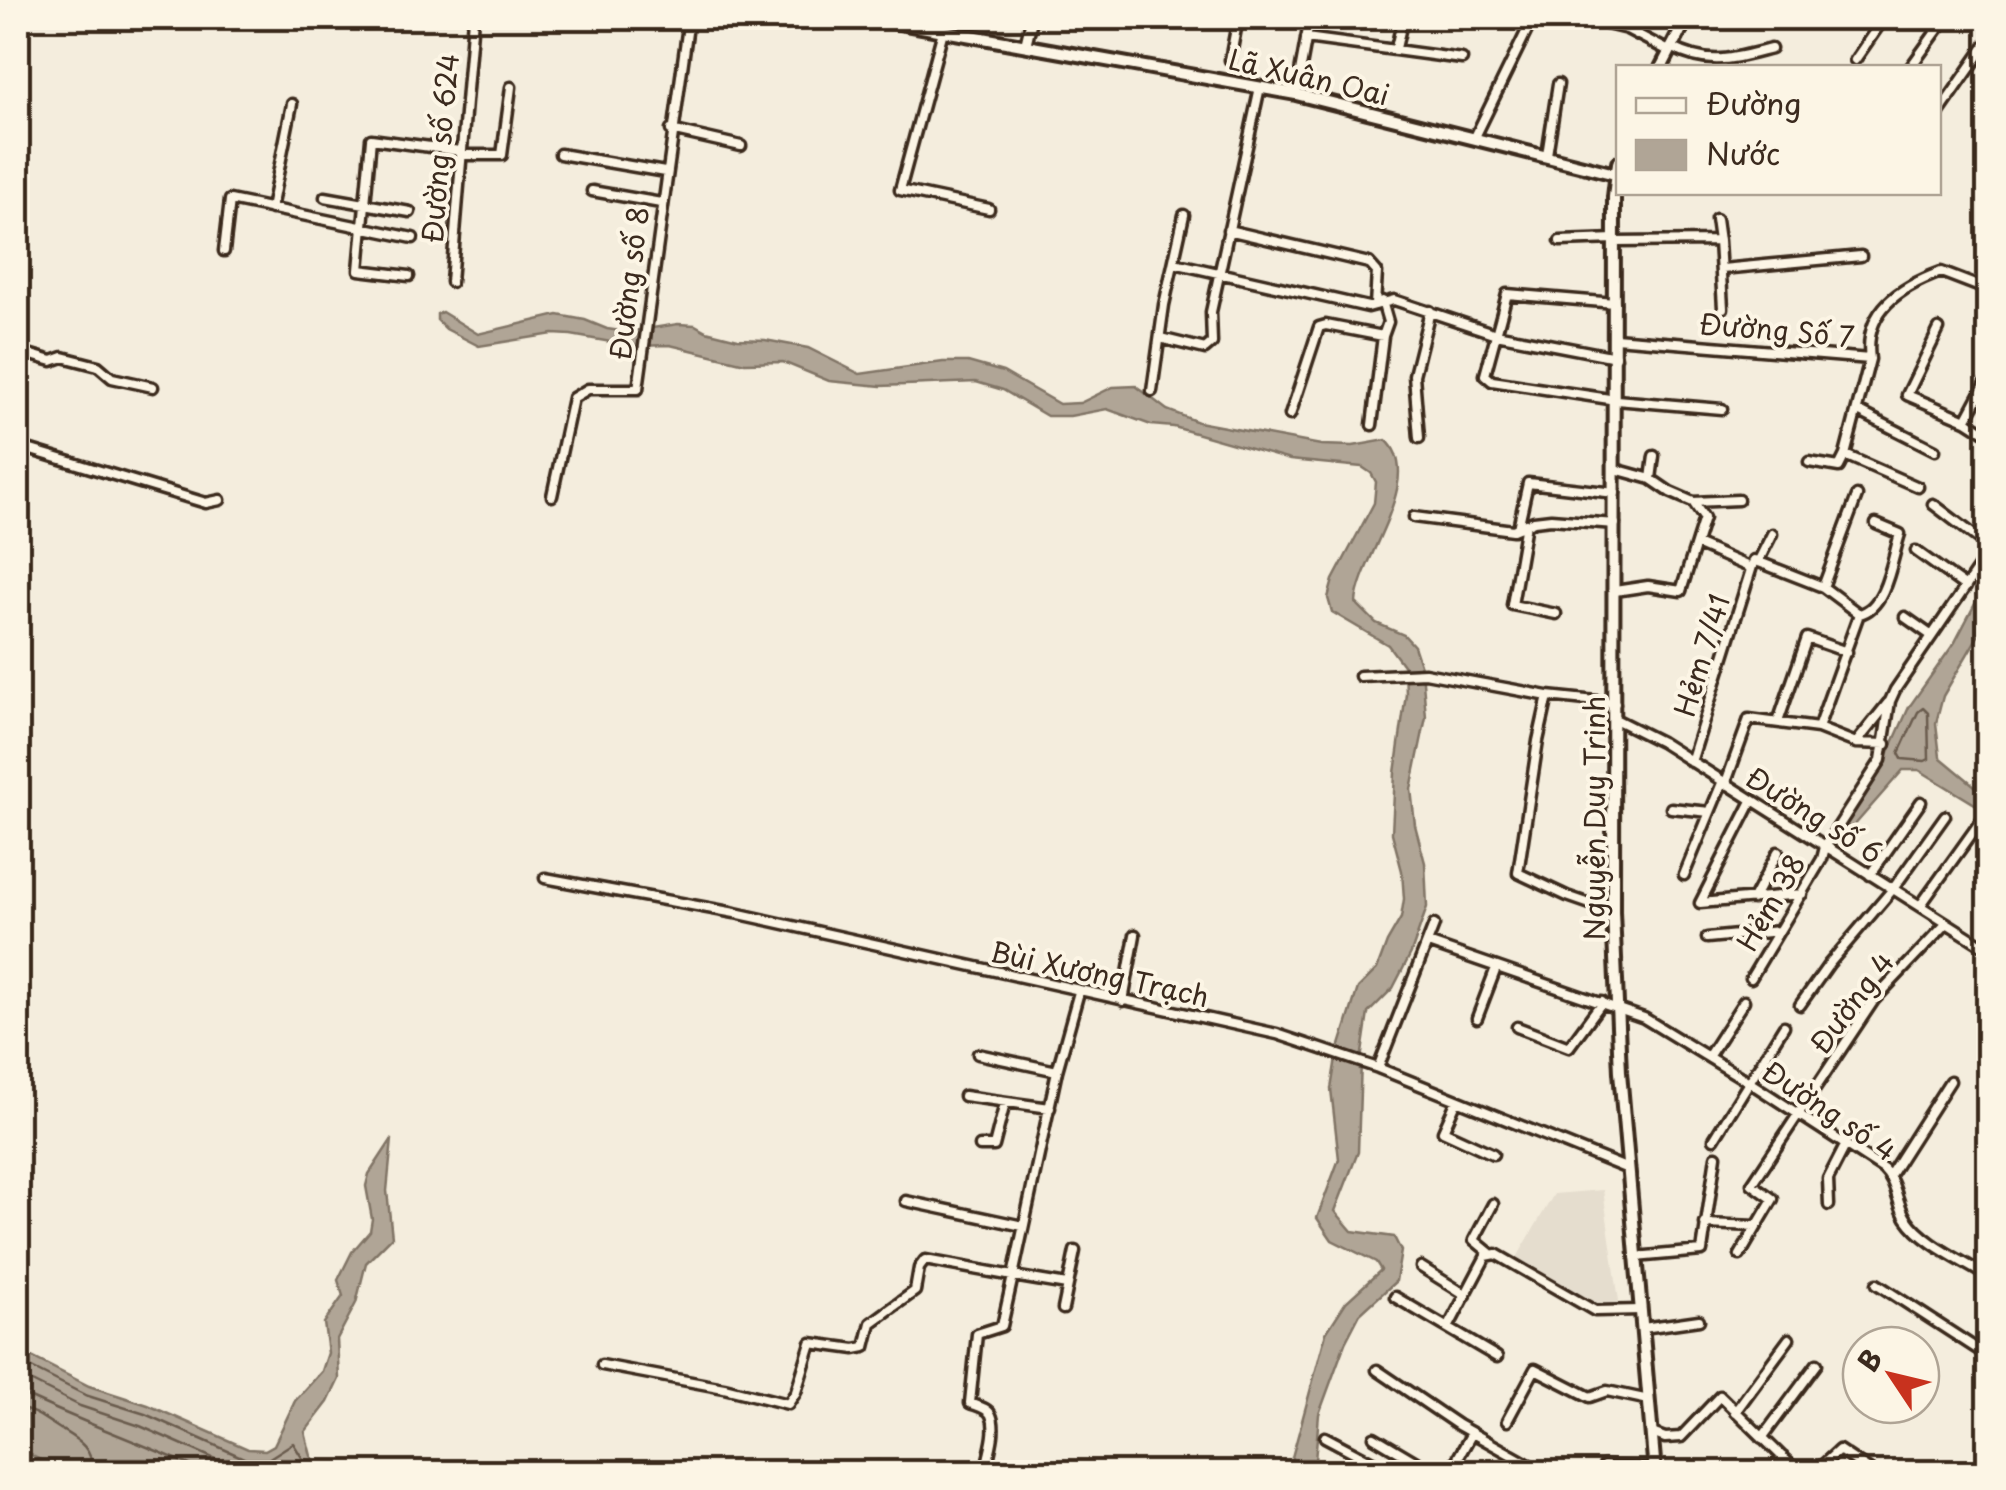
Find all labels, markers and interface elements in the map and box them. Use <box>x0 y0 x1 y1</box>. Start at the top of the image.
street label: Lã Xuân Oai <box>1224 37 1394 115</box>
street label: Đường số 624 <box>409 51 469 245</box>
legend <box>1616 65 1941 195</box>
text: Đường <box>1706 80 1801 125</box>
text: Nước <box>1706 130 1780 175</box>
street label: Đường số 8 <box>597 204 659 362</box>
street label: Đường Số 7 <box>1698 301 1856 357</box>
street label: Hẻm 7/41 <box>1662 589 1740 721</box>
street label: Nguyễn Duy Trinh <box>1572 696 1615 940</box>
street label: Đường số 6 <box>1738 755 1892 873</box>
street label: Hẻm 38 <box>1725 845 1815 959</box>
street label: Bùi Xương Trạch <box>987 929 1213 1017</box>
street label: Đường 4 <box>1798 942 1904 1062</box>
street label: Đường số 4 <box>1754 1049 1906 1171</box>
north arrow <box>1841 1325 1941 1425</box>
text: B <box>1846 1340 1892 1380</box>

